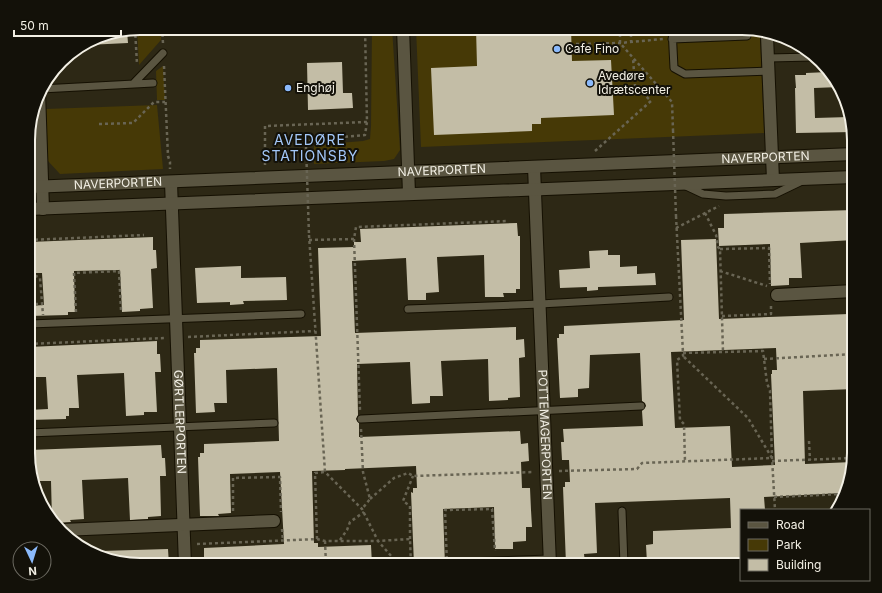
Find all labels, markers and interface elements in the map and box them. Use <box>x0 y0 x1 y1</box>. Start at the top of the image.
scale bar <box>14 12 121 38</box>
text: 50 m <box>20 18 49 33</box>
place label: Cafe Fino <box>565 41 619 56</box>
marker: Cafe Fino <box>552 44 562 54</box>
place label: Avedøre Idrætscenter <box>598 68 671 97</box>
marker: Avedøre Idrætscenter <box>585 78 595 88</box>
place label: Enghøj <box>296 80 335 95</box>
marker: Enghøj <box>283 83 293 93</box>
district label: AVEDØRE STATIONSBY <box>262 131 359 164</box>
street label: NAVERPORTEN <box>721 148 810 166</box>
street label: NAVERPORTEN <box>397 161 486 179</box>
street label: NAVERPORTEN <box>73 174 162 192</box>
street label: POTTEMAGERPORTEN <box>535 369 555 500</box>
street label: GØRTLERPORTEN <box>171 370 190 474</box>
legend <box>740 509 870 581</box>
text: Road <box>776 517 805 532</box>
text: Park <box>776 537 802 552</box>
north arrow <box>12 541 52 581</box>
text: Building <box>776 557 821 572</box>
text: N <box>28 564 37 578</box>

